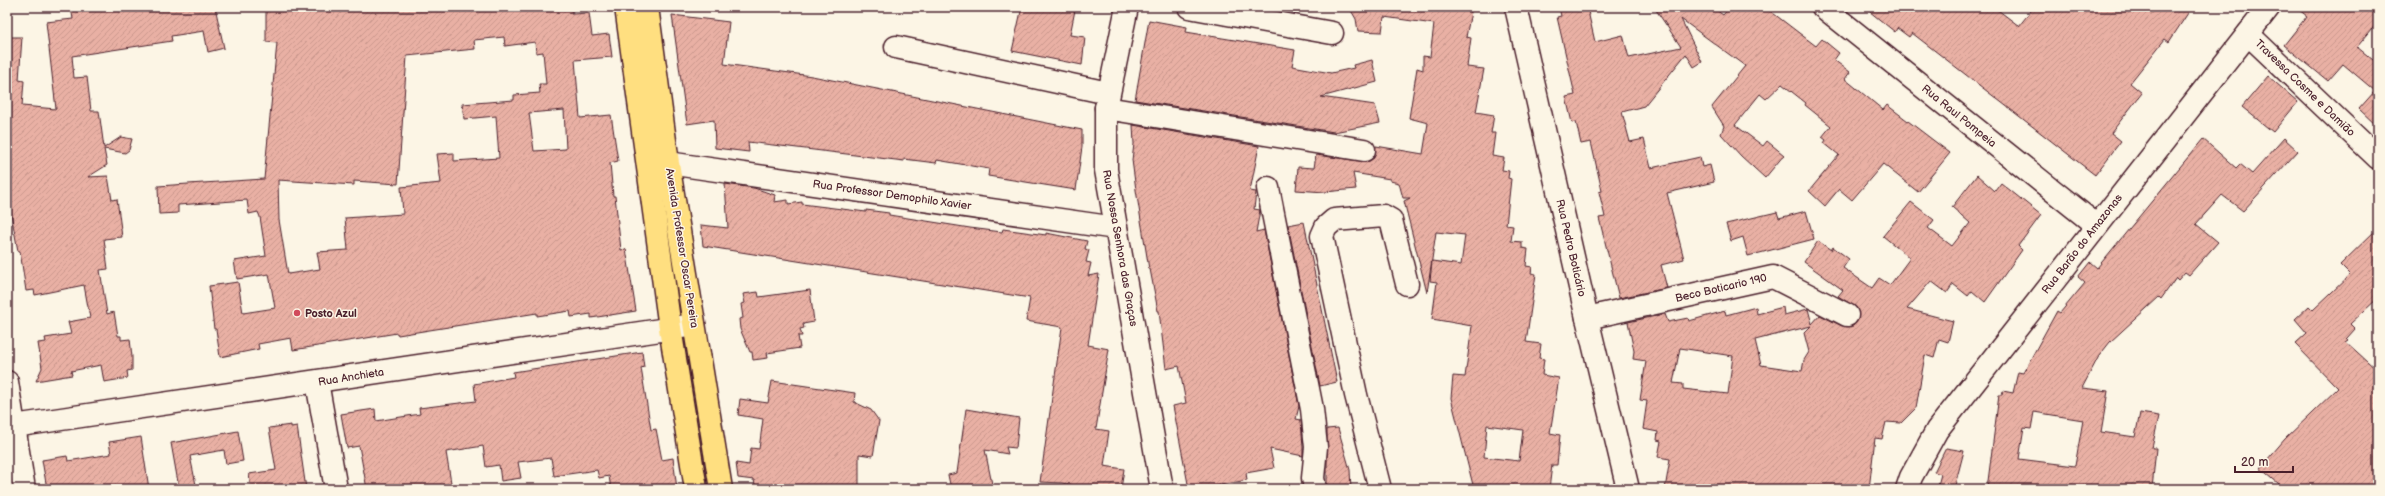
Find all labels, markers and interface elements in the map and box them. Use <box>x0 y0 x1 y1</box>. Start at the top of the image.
street label: Travessa Cosme e Damião <box>2252 37 2358 139</box>
street label: Rua Raul Pompeia <box>1919 82 1999 150</box>
street label: Avenida Professor Oscar Pereira <box>663 167 701 329</box>
street label: Rua Nossa Senhora das Graças <box>1100 169 1140 328</box>
street label: Rua Professor Demophilo Xavier <box>812 177 973 213</box>
street label: Rua Barão do Amazonas <box>2039 191 2125 296</box>
street label: Rua Pedro Boticário <box>1553 198 1589 298</box>
street label: Beco Boticario 190 <box>1674 271 1769 305</box>
place label: Posto Azul <box>305 307 357 320</box>
marker: Posto Azul <box>292 308 302 318</box>
street label: Rua Anchieta <box>317 365 385 389</box>
scale bar <box>2235 448 2293 474</box>
text: 20 m <box>2241 455 2268 470</box>

